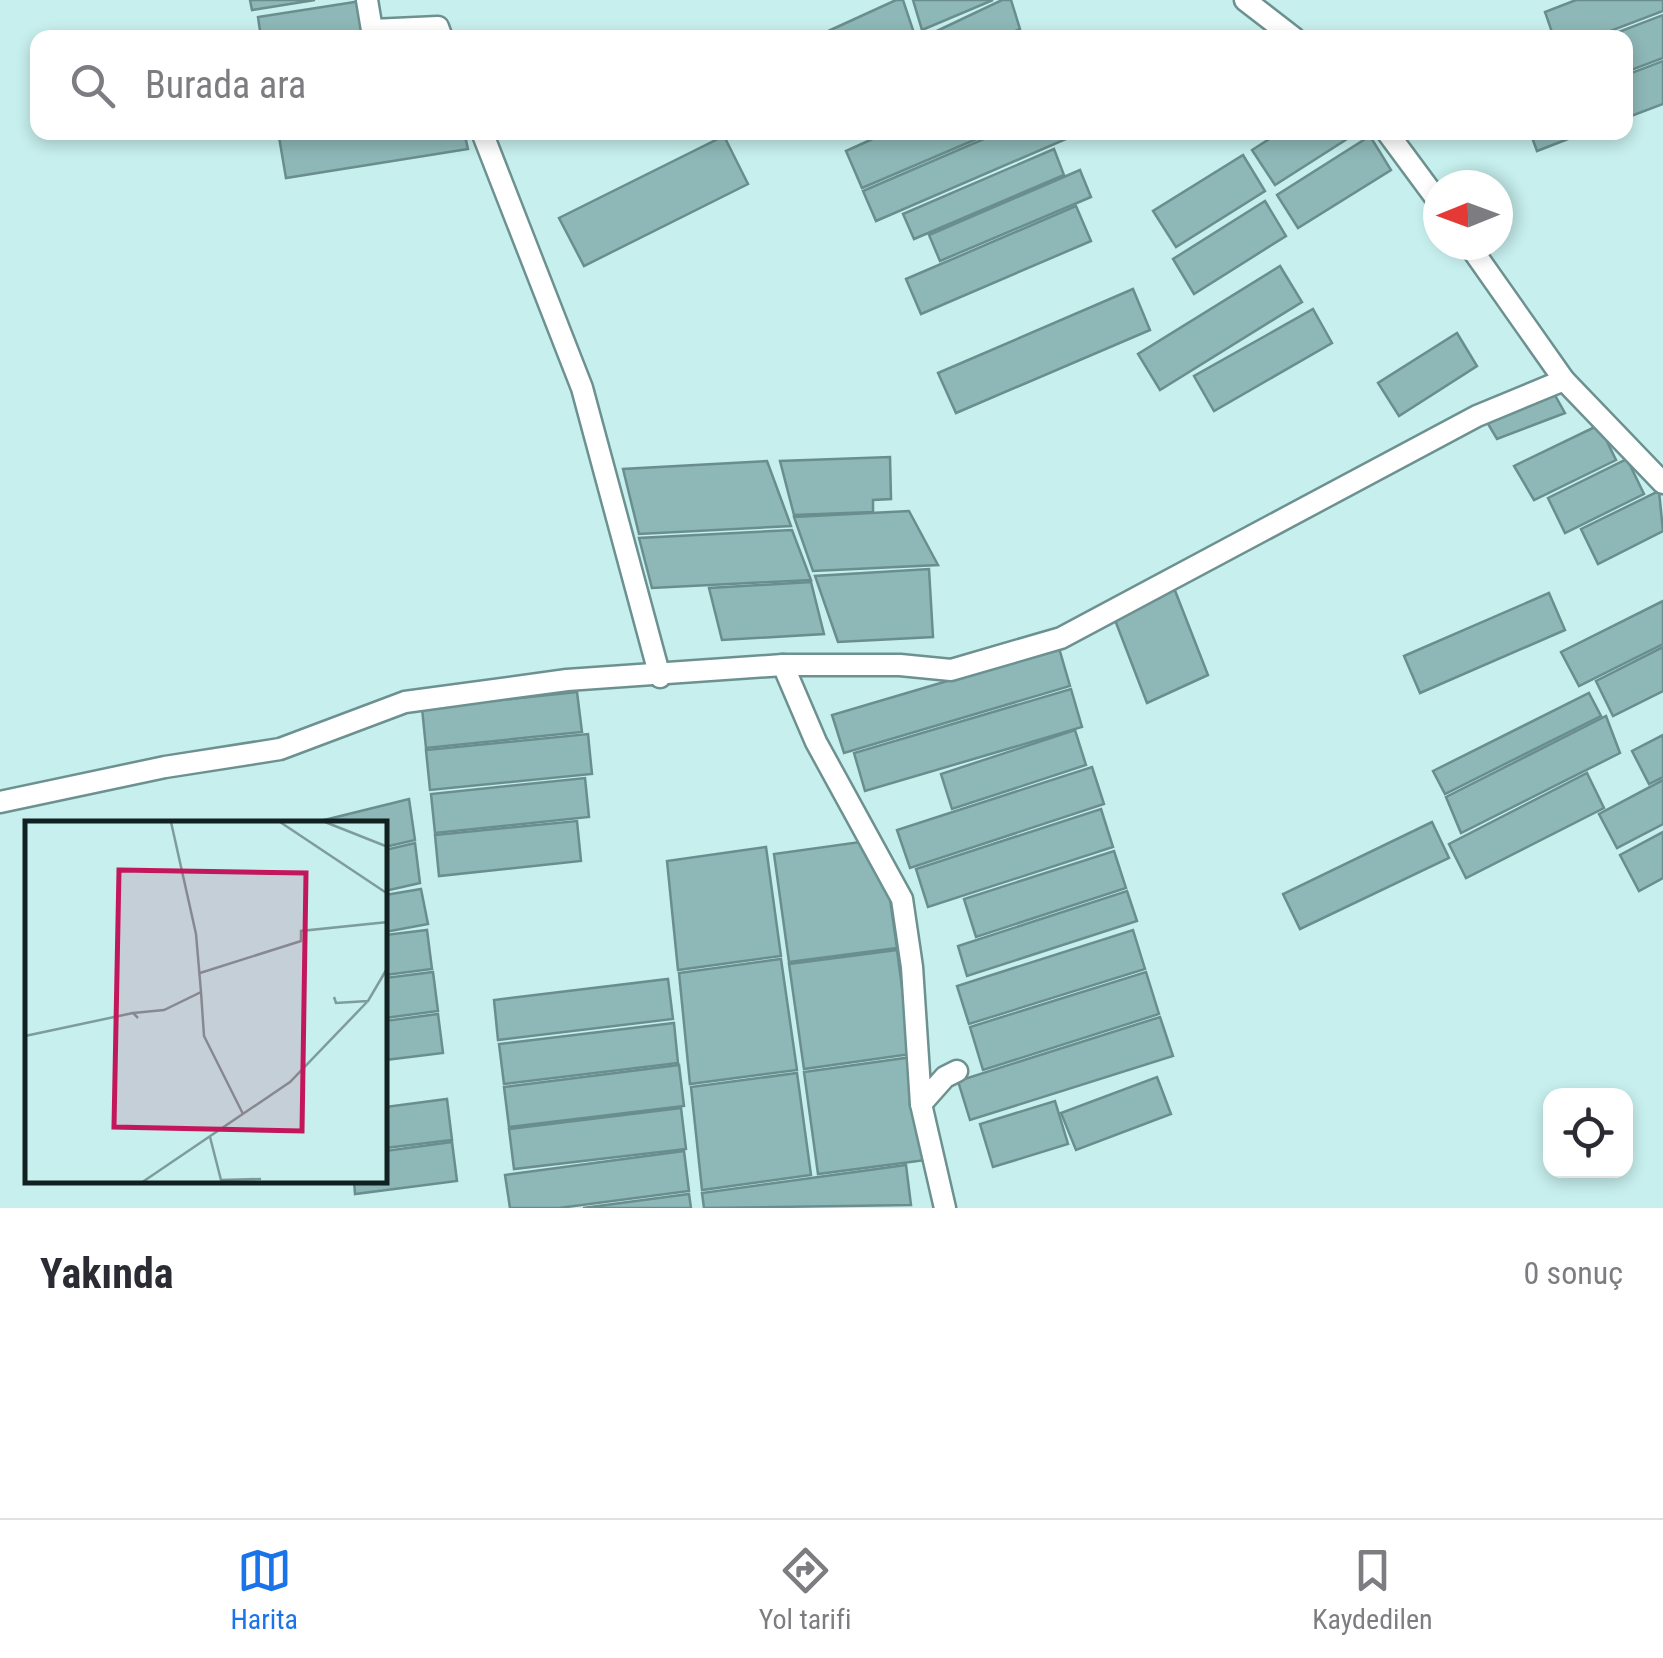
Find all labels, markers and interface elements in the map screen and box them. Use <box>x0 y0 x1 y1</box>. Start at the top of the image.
search box <box>30 30 1633 140</box>
icon: search <box>65 58 120 113</box>
text: Burada ara <box>145 63 306 107</box>
north arrow <box>1423 170 1513 260</box>
inset map <box>25 821 388 1183</box>
map controls <box>1543 1088 1633 1178</box>
button: locate <box>1543 1088 1633 1178</box>
text: Yakında <box>40 1249 174 1298</box>
text: 0 sonuç <box>1523 1254 1623 1292</box>
tab: Harita <box>230 1543 298 1636</box>
tab: Yol tarifi <box>759 1543 851 1636</box>
tab: Kaydedilen <box>1312 1543 1433 1636</box>

